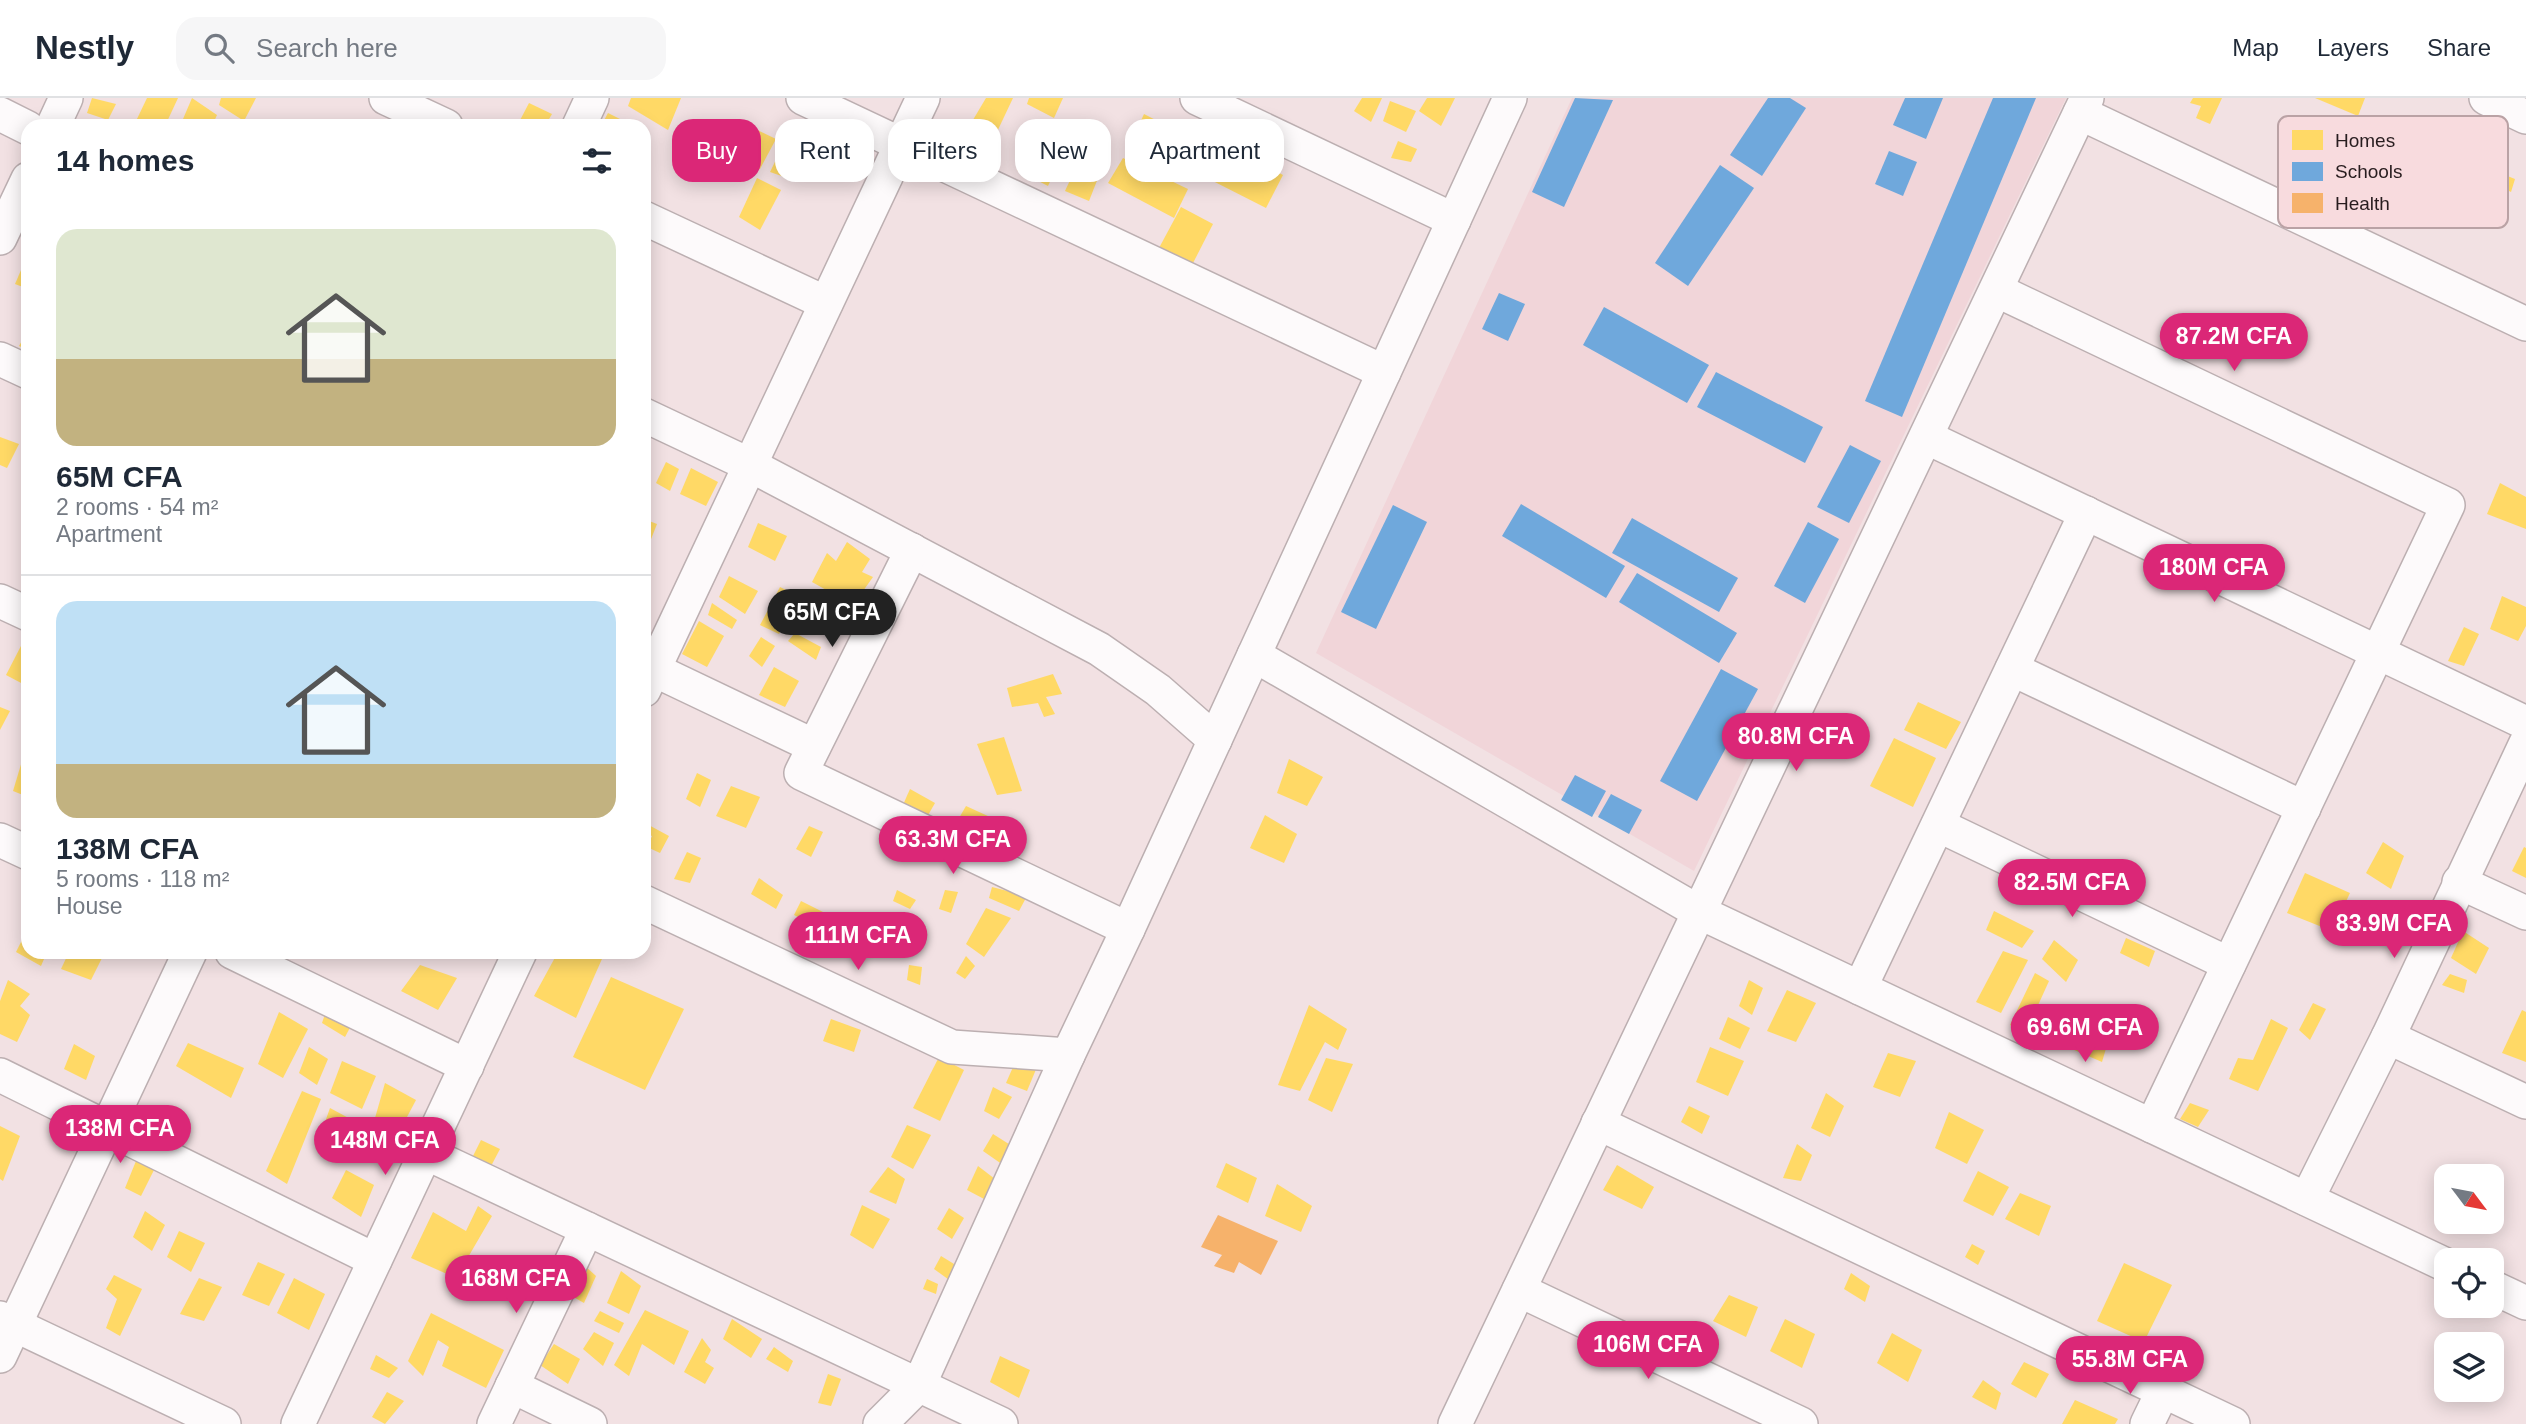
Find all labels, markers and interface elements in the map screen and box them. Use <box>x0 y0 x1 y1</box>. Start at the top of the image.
search box <box>176 17 666 80</box>
text: Nestly <box>35 29 134 66</box>
icon: search <box>200 29 238 67</box>
text: Search here <box>256 33 398 63</box>
text: Map <box>2232 34 2279 61</box>
text: Layers <box>2317 34 2389 61</box>
text: Share <box>2427 34 2491 61</box>
legend <box>2278 116 2508 228</box>
chip: Buy <box>672 119 761 182</box>
chip: Rent <box>775 119 874 182</box>
chip: Filters <box>888 119 1001 182</box>
chip: New <box>1015 119 1111 182</box>
chip: Apartment <box>1125 119 1284 182</box>
text: Homes <box>2335 130 2395 151</box>
icon: filters <box>578 142 616 180</box>
text: 14 homes <box>56 144 194 177</box>
text: Schools <box>2335 161 2403 182</box>
text: Health <box>2335 193 2390 214</box>
icon: home <box>273 275 399 401</box>
pin: 87.2M CFA <box>2154 314 2314 373</box>
text: 87.2M CFA <box>2176 323 2292 349</box>
text: 65M CFA <box>56 460 183 493</box>
text: 2 rooms · 54 m² <box>56 494 218 520</box>
text: Apartment <box>56 521 162 547</box>
pin: 180M CFA <box>2142 545 2286 604</box>
text: 180M CFA <box>2159 554 2269 580</box>
pin: 65M CFA <box>767 589 897 649</box>
text: 65M CFA <box>783 599 881 625</box>
icon: home <box>273 647 399 773</box>
pin: 80.8M CFA <box>1716 714 1876 773</box>
text: 80.8M CFA <box>1738 723 1854 749</box>
pin: 63.3M CFA <box>873 816 1033 876</box>
text: 63.3M CFA <box>895 826 1011 852</box>
text: 138M CFA <box>56 832 199 865</box>
pin: 82.5M CFA <box>1992 860 2152 919</box>
text: 5 rooms · 118 m² <box>56 866 229 892</box>
text: 82.5M CFA <box>2014 869 2130 895</box>
text: House <box>56 893 122 919</box>
pin: 83.9M CFA <box>2314 900 2474 960</box>
text: 83.9M CFA <box>2336 910 2452 936</box>
pin: 111M CFA <box>786 912 930 972</box>
text: 111M CFA <box>804 922 912 948</box>
pin: 69.6M CFA <box>2005 1004 2165 1064</box>
text: 69.6M CFA <box>2027 1014 2143 1040</box>
pin: 138M CFA <box>48 1105 192 1165</box>
text: 138M CFA <box>65 1115 175 1141</box>
pin: 148M CFA <box>313 1118 457 1177</box>
text: 148M CFA <box>330 1127 440 1153</box>
north arrow <box>2434 1164 2504 1234</box>
map controls <box>2434 1164 2504 1402</box>
button: locate <box>2434 1248 2504 1318</box>
pin: 168M CFA <box>444 1256 588 1315</box>
text: 168M CFA <box>461 1265 571 1291</box>
pin: 106M CFA <box>1576 1322 1720 1381</box>
text: 106M CFA <box>1593 1331 1703 1357</box>
button: layers <box>2434 1332 2504 1402</box>
pin: 55.8M CFA <box>2050 1336 2210 1396</box>
text: 55.8M CFA <box>2072 1346 2188 1372</box>

